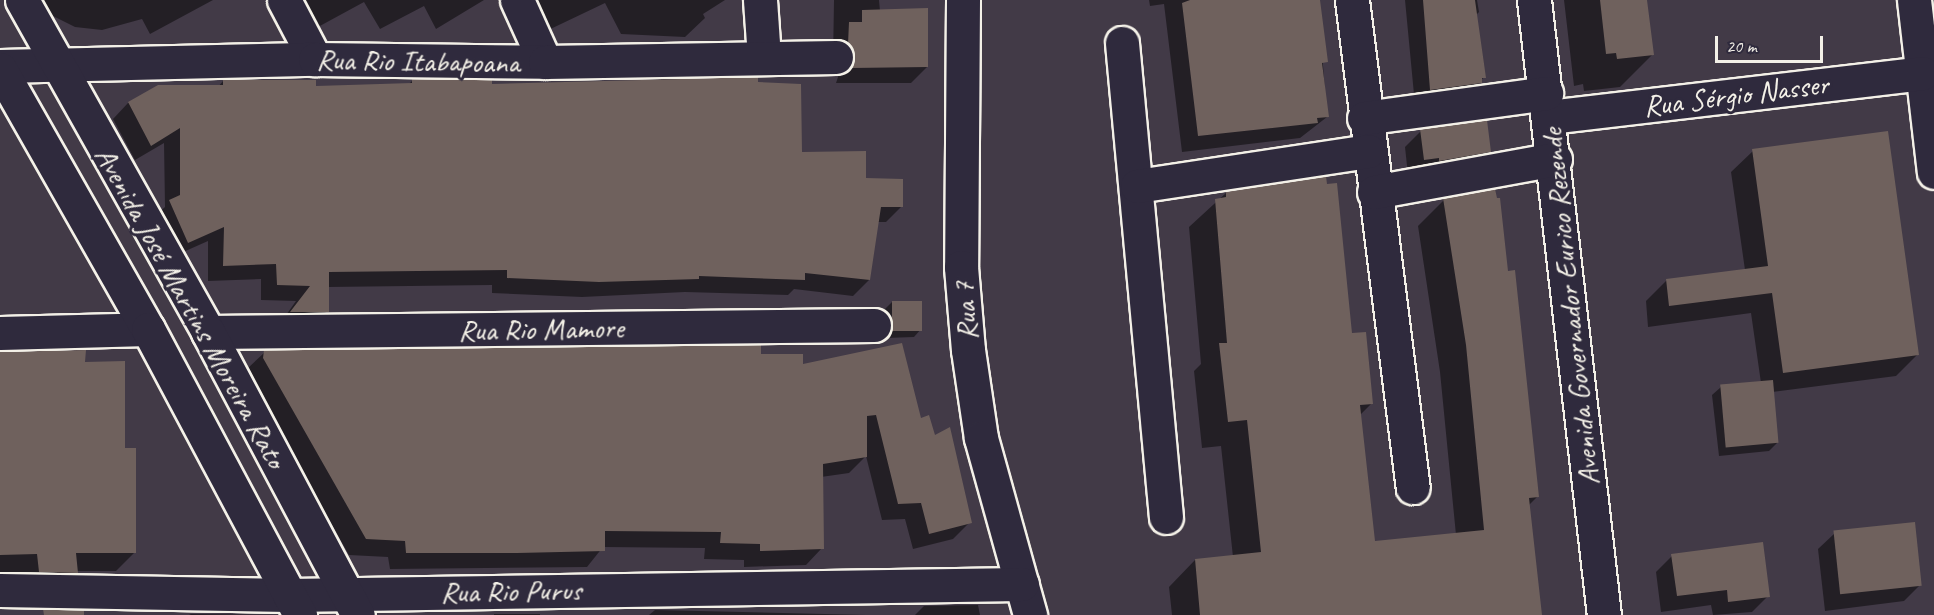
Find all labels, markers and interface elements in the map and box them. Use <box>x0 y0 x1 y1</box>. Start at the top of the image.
scale bar <box>1718 24 1826 62</box>
text: 20 m <box>1726 35 1757 57</box>
street label: Rua Rio Itabapoana <box>315 41 521 81</box>
street label: Rua Sérgio Nasser <box>1641 66 1831 124</box>
street label: Avenida Governador Eurico Rezende <box>1533 127 1607 487</box>
street label: Avenida José Martins Moreira Rato <box>87 140 295 474</box>
street label: Rua 7 <box>944 280 986 342</box>
street label: Rua Rio Mamore <box>457 310 625 348</box>
street label: Rua Rio Purus <box>440 572 582 610</box>

